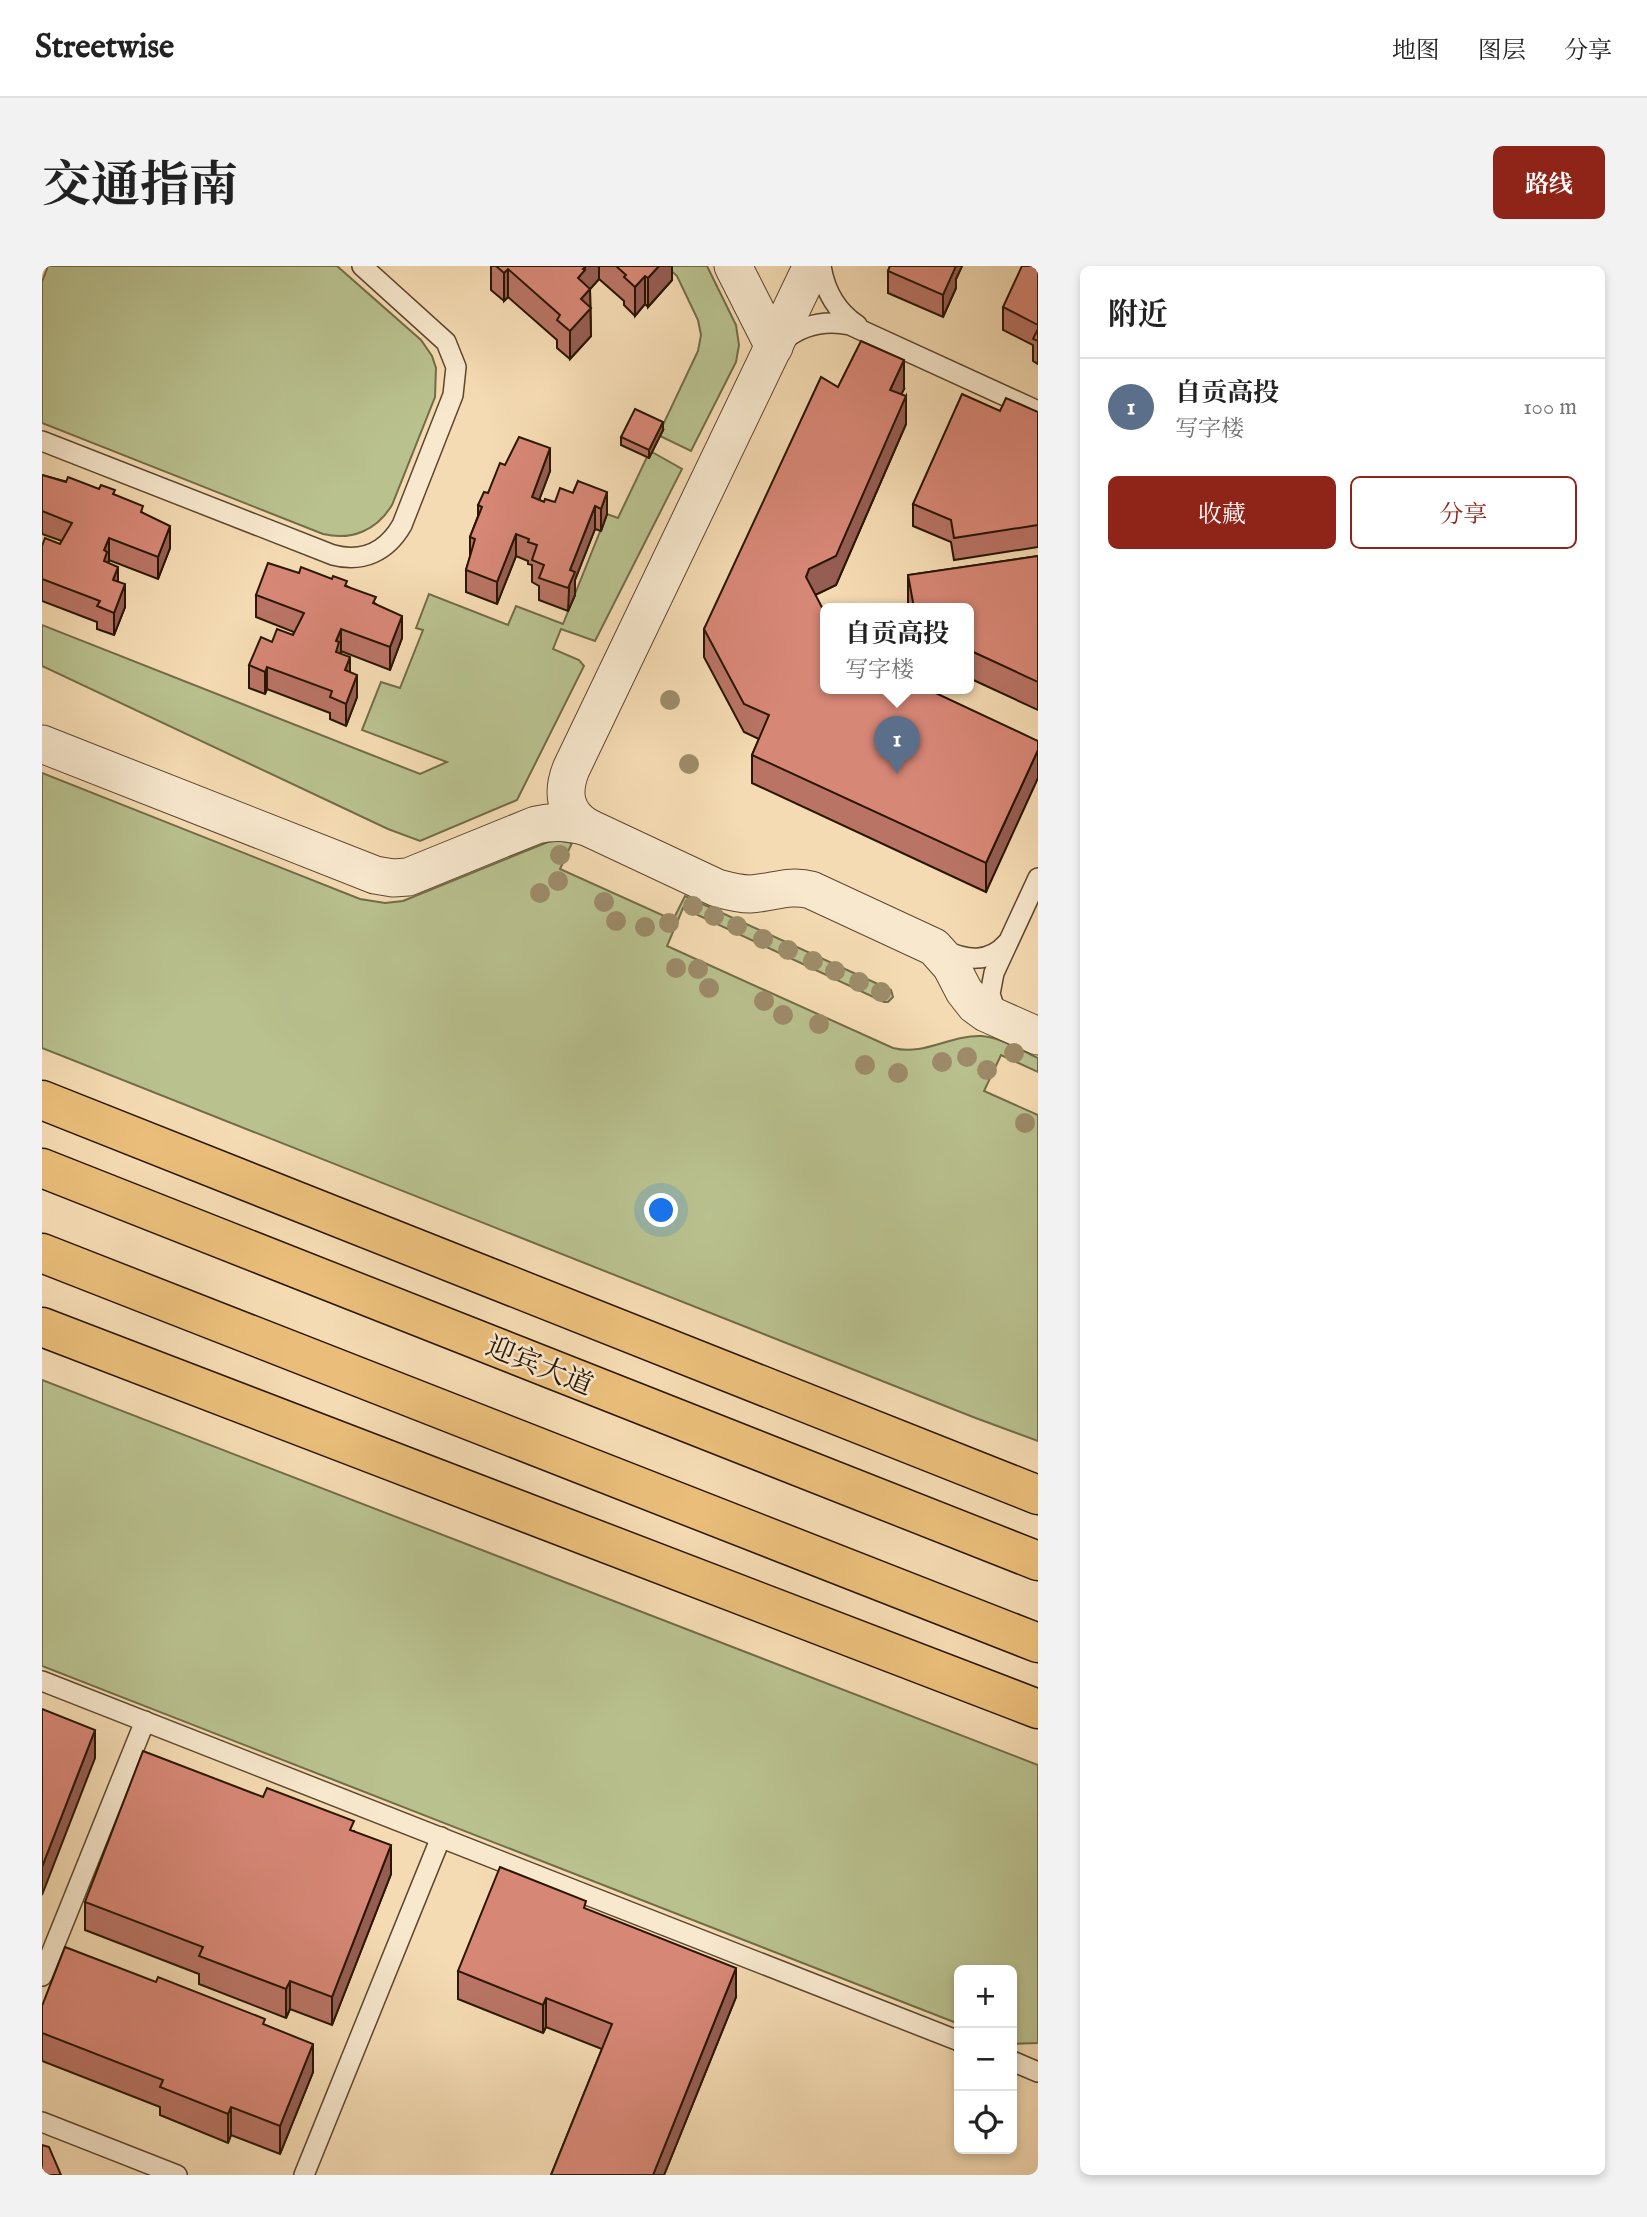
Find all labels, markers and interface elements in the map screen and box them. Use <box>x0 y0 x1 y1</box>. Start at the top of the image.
text: Streetwise <box>35 27 174 69</box>
text: 地图 <box>1392 36 1440 67</box>
text: 图层 <box>1478 36 1526 67</box>
text: 分享 <box>1564 36 1612 67</box>
button: 路线 <box>1493 146 1605 219</box>
text: 交通指南 <box>42 157 238 219</box>
text: 附近 <box>1108 297 1168 335</box>
text: 自贡高投 <box>1175 377 1279 410</box>
text: 1 <box>1127 393 1135 422</box>
text: 100 m <box>1523 393 1577 422</box>
text: 写字楼 <box>1175 415 1244 444</box>
button: 收藏 <box>1108 476 1336 549</box>
button: 分享 <box>1350 476 1577 549</box>
popup <box>820 603 974 694</box>
text: 自贡高投 <box>845 618 949 651</box>
text: 写字楼 <box>845 656 914 685</box>
pin: 1 <box>874 716 920 774</box>
your location <box>644 1193 678 1227</box>
street label: 迎宾大道 <box>481 1330 598 1405</box>
map controls <box>954 1965 1017 2154</box>
button: + <box>954 1965 1017 2028</box>
button: − <box>954 2028 1017 2091</box>
button: locate <box>954 2091 1017 2154</box>

